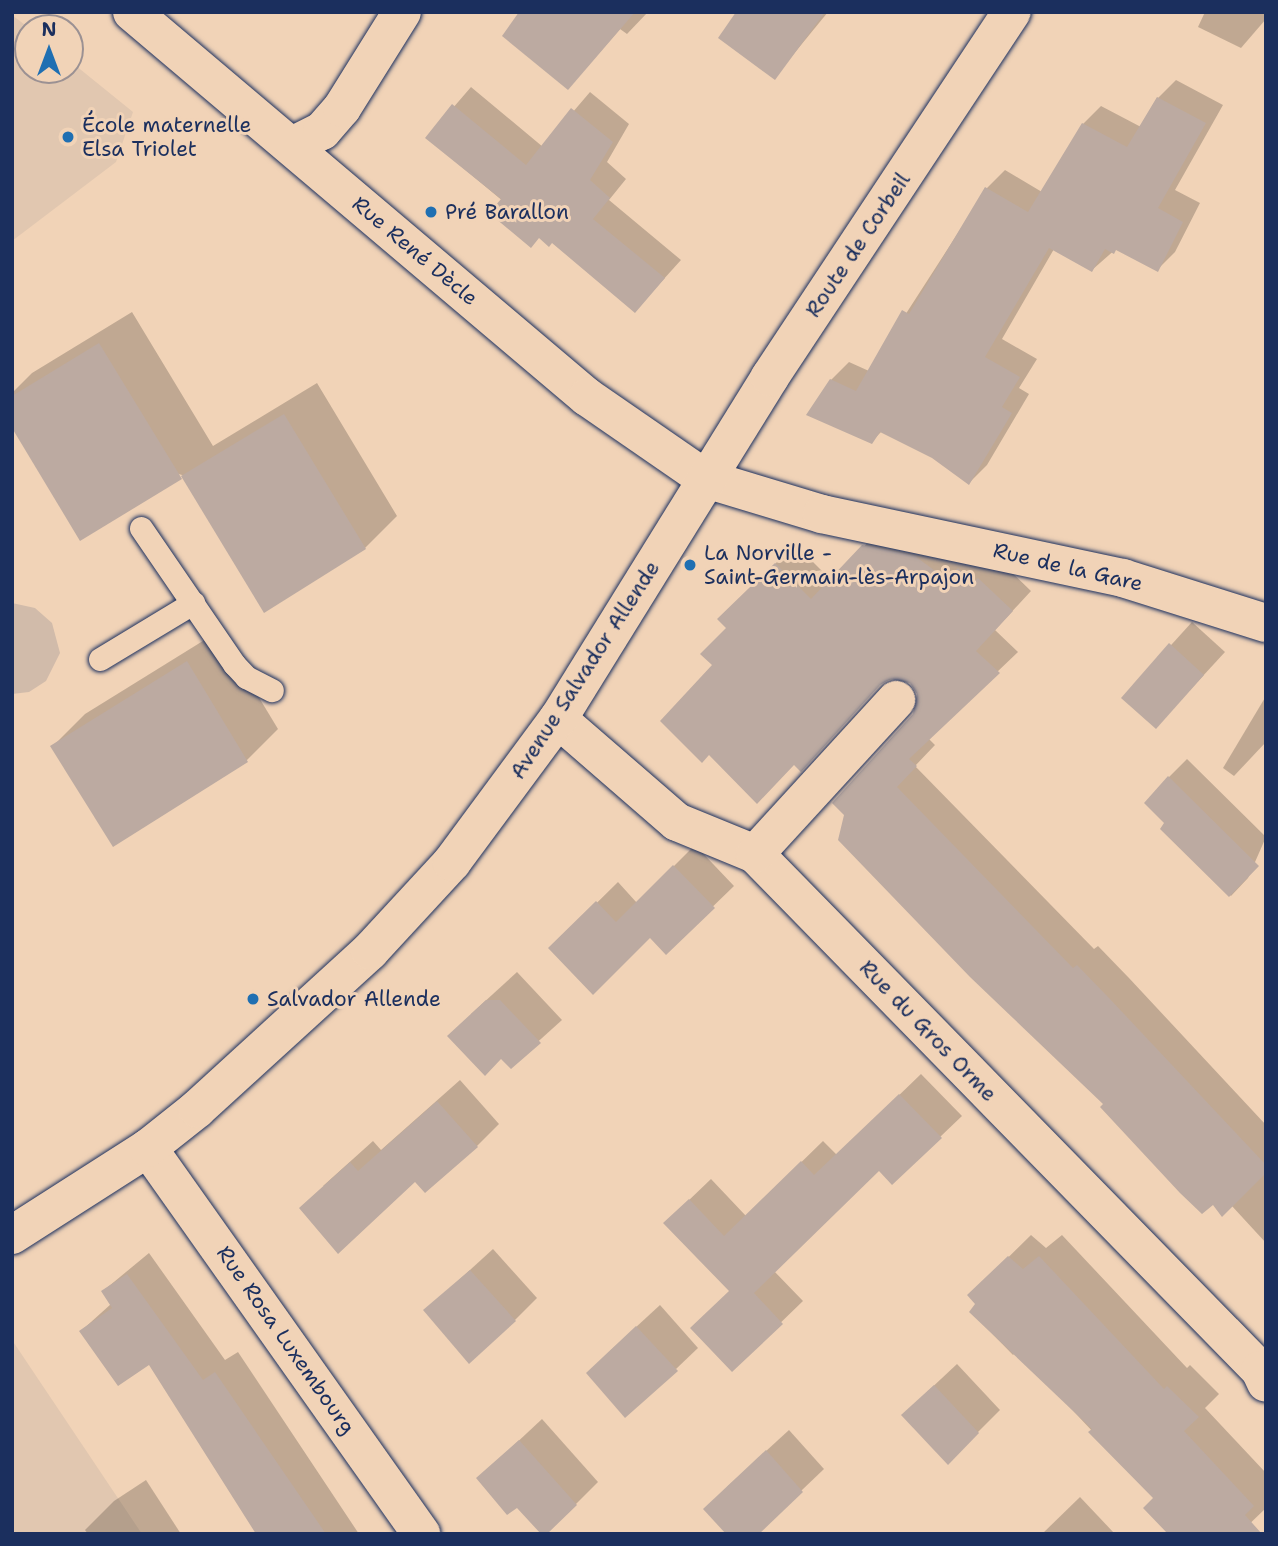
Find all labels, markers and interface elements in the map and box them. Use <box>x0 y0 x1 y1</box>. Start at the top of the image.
north arrow <box>14 14 84 84</box>
text: N <box>41 17 57 42</box>
place label: École maternelle Elsa Triolet <box>82 112 251 162</box>
marker: École maternelle Elsa Triolet <box>60 129 76 145</box>
street label: Route de Corbeil <box>800 168 916 322</box>
street label: Rue René Dècle <box>347 191 483 311</box>
place label: Pré Barallon <box>445 199 569 225</box>
marker: Pré Barallon <box>423 204 439 220</box>
street label: Rue de la Gare <box>991 538 1145 596</box>
place label: La Norville - Saint-Germain-lès-Arpajon <box>704 540 974 590</box>
street label: Avenue Salvador Allende <box>505 556 665 784</box>
marker: La Norville - Saint-Germain-lès-Arpajon <box>682 557 698 573</box>
street label: Rue du Gros Orme <box>854 955 1002 1107</box>
place label: Salvador Allende <box>267 986 441 1012</box>
marker: Salvador Allende <box>245 991 261 1007</box>
street label: Rue Rosa Luxembourg <box>211 1241 361 1439</box>

